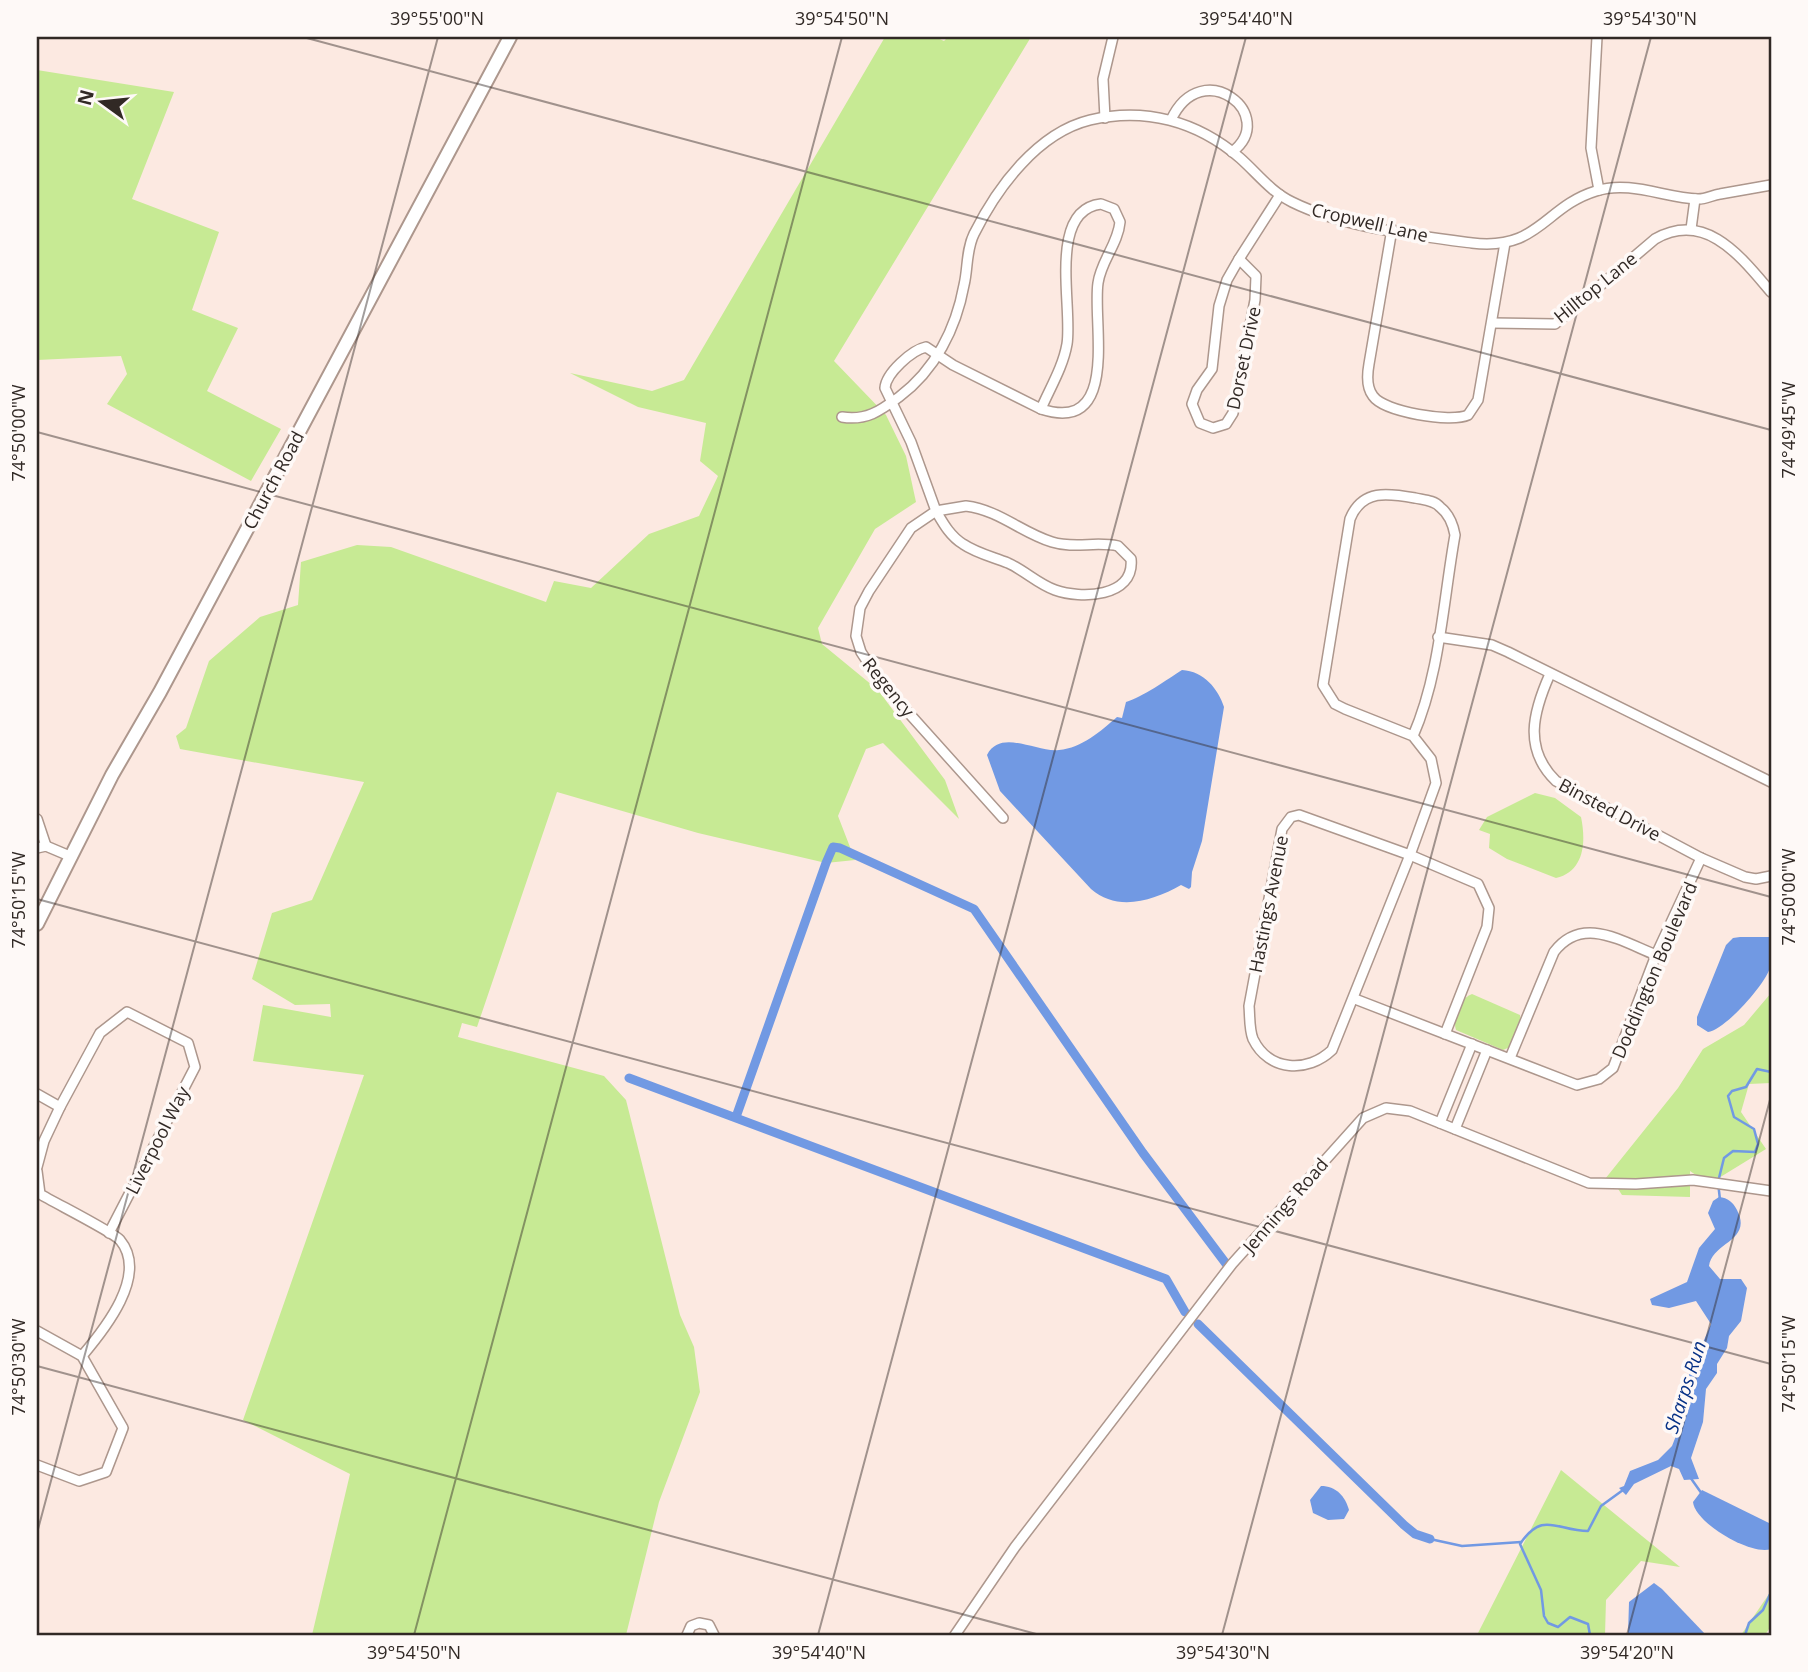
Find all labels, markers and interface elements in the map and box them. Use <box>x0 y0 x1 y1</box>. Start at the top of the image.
text: 39°55'00"N <box>390 6 484 30</box>
text: 39°54'50"N <box>795 6 889 30</box>
text: 39°54'40"N <box>1199 6 1293 30</box>
text: 39°54'30"N <box>1603 6 1697 30</box>
north arrow <box>66 66 136 136</box>
text: N <box>71 87 100 108</box>
street label: Cropwell Lane <box>1309 197 1431 247</box>
street label: Hilltop Lane <box>1548 246 1642 328</box>
street label: Dorset Drive <box>1220 304 1266 412</box>
text: 74°49'45"W <box>1776 381 1800 479</box>
text: 74°50'00"W <box>6 384 30 482</box>
street label: Church Road <box>237 427 309 533</box>
street label: Regency <box>858 652 921 722</box>
street label: Binsted Drive <box>1555 772 1665 846</box>
street label: Hastings Avenue <box>1243 833 1293 975</box>
text: 74°50'00"W <box>1776 848 1800 946</box>
text: 74°50'15"W <box>6 851 30 949</box>
street label: Doddington Boulevard <box>1606 878 1702 1062</box>
street label: Liverpool Way <box>120 1081 195 1198</box>
street label: Jennings Road <box>1236 1152 1333 1259</box>
text: 74°50'15"W <box>1776 1315 1800 1413</box>
text: 74°50'30"W <box>6 1318 30 1416</box>
water label: Sharps Run <box>1658 1338 1712 1436</box>
text: 39°54'50"N <box>367 1640 461 1664</box>
text: 39°54'40"N <box>772 1640 866 1664</box>
text: 39°54'30"N <box>1176 1640 1270 1664</box>
text: 39°54'20"N <box>1580 1640 1674 1664</box>

